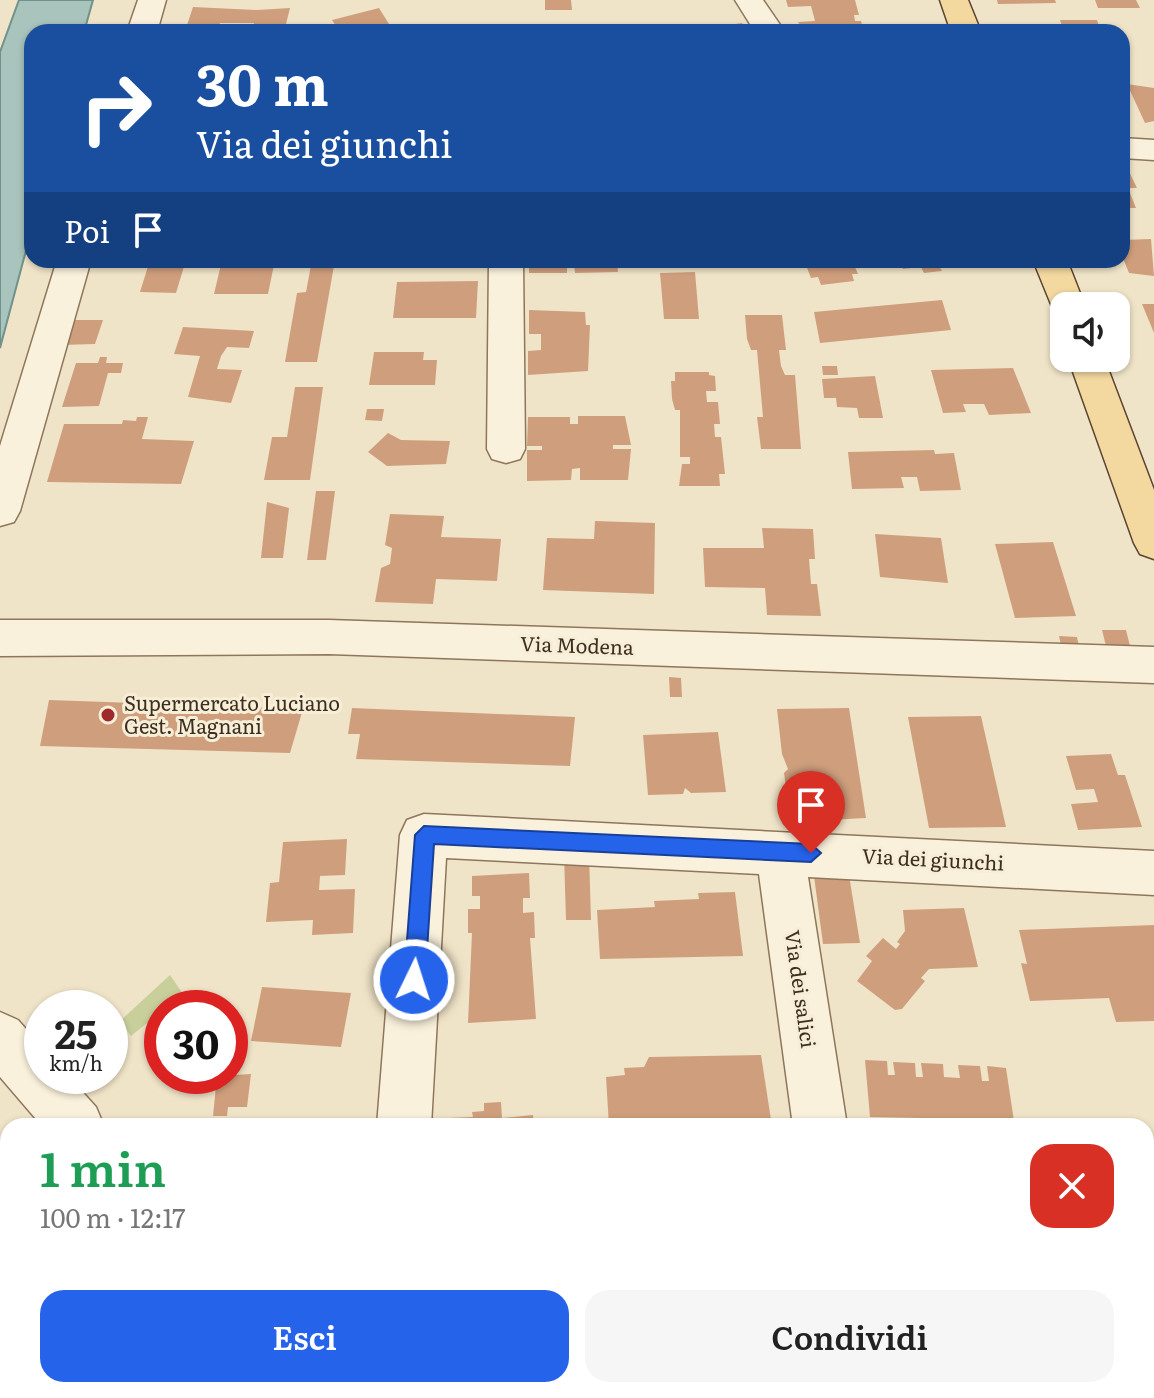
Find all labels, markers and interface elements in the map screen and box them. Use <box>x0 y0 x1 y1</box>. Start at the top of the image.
text: 30 m <box>196 40 329 123</box>
icon: right <box>64 56 168 160</box>
text: Via dei giunchi <box>196 116 452 169</box>
text: Poi <box>64 208 110 252</box>
icon: arrive <box>126 208 170 252</box>
map controls <box>1050 292 1130 372</box>
button: sound <box>1050 292 1130 372</box>
street label: Via Modena <box>520 627 635 661</box>
place label: Supermercato Luciano Gest. Magnani <box>124 687 340 740</box>
marker: Supermercato Luciano Gest. Magnani <box>99 706 117 724</box>
pin <box>777 771 845 853</box>
icon: arrive <box>789 783 833 827</box>
street label: Via dei giunchi <box>861 839 1005 877</box>
street label: Via dei salici <box>779 928 825 1050</box>
position arrow <box>372 938 456 1022</box>
speed limit sign: 30 <box>144 990 248 1094</box>
text: 25 <box>54 1002 98 1061</box>
text: km/h <box>49 1047 103 1077</box>
text: 1 min <box>40 1131 166 1202</box>
button: close <box>1030 1144 1114 1228</box>
text: 100 m · 12:17 <box>40 1197 186 1236</box>
button: Esci <box>40 1290 569 1382</box>
button: Condividi <box>585 1290 1114 1382</box>

